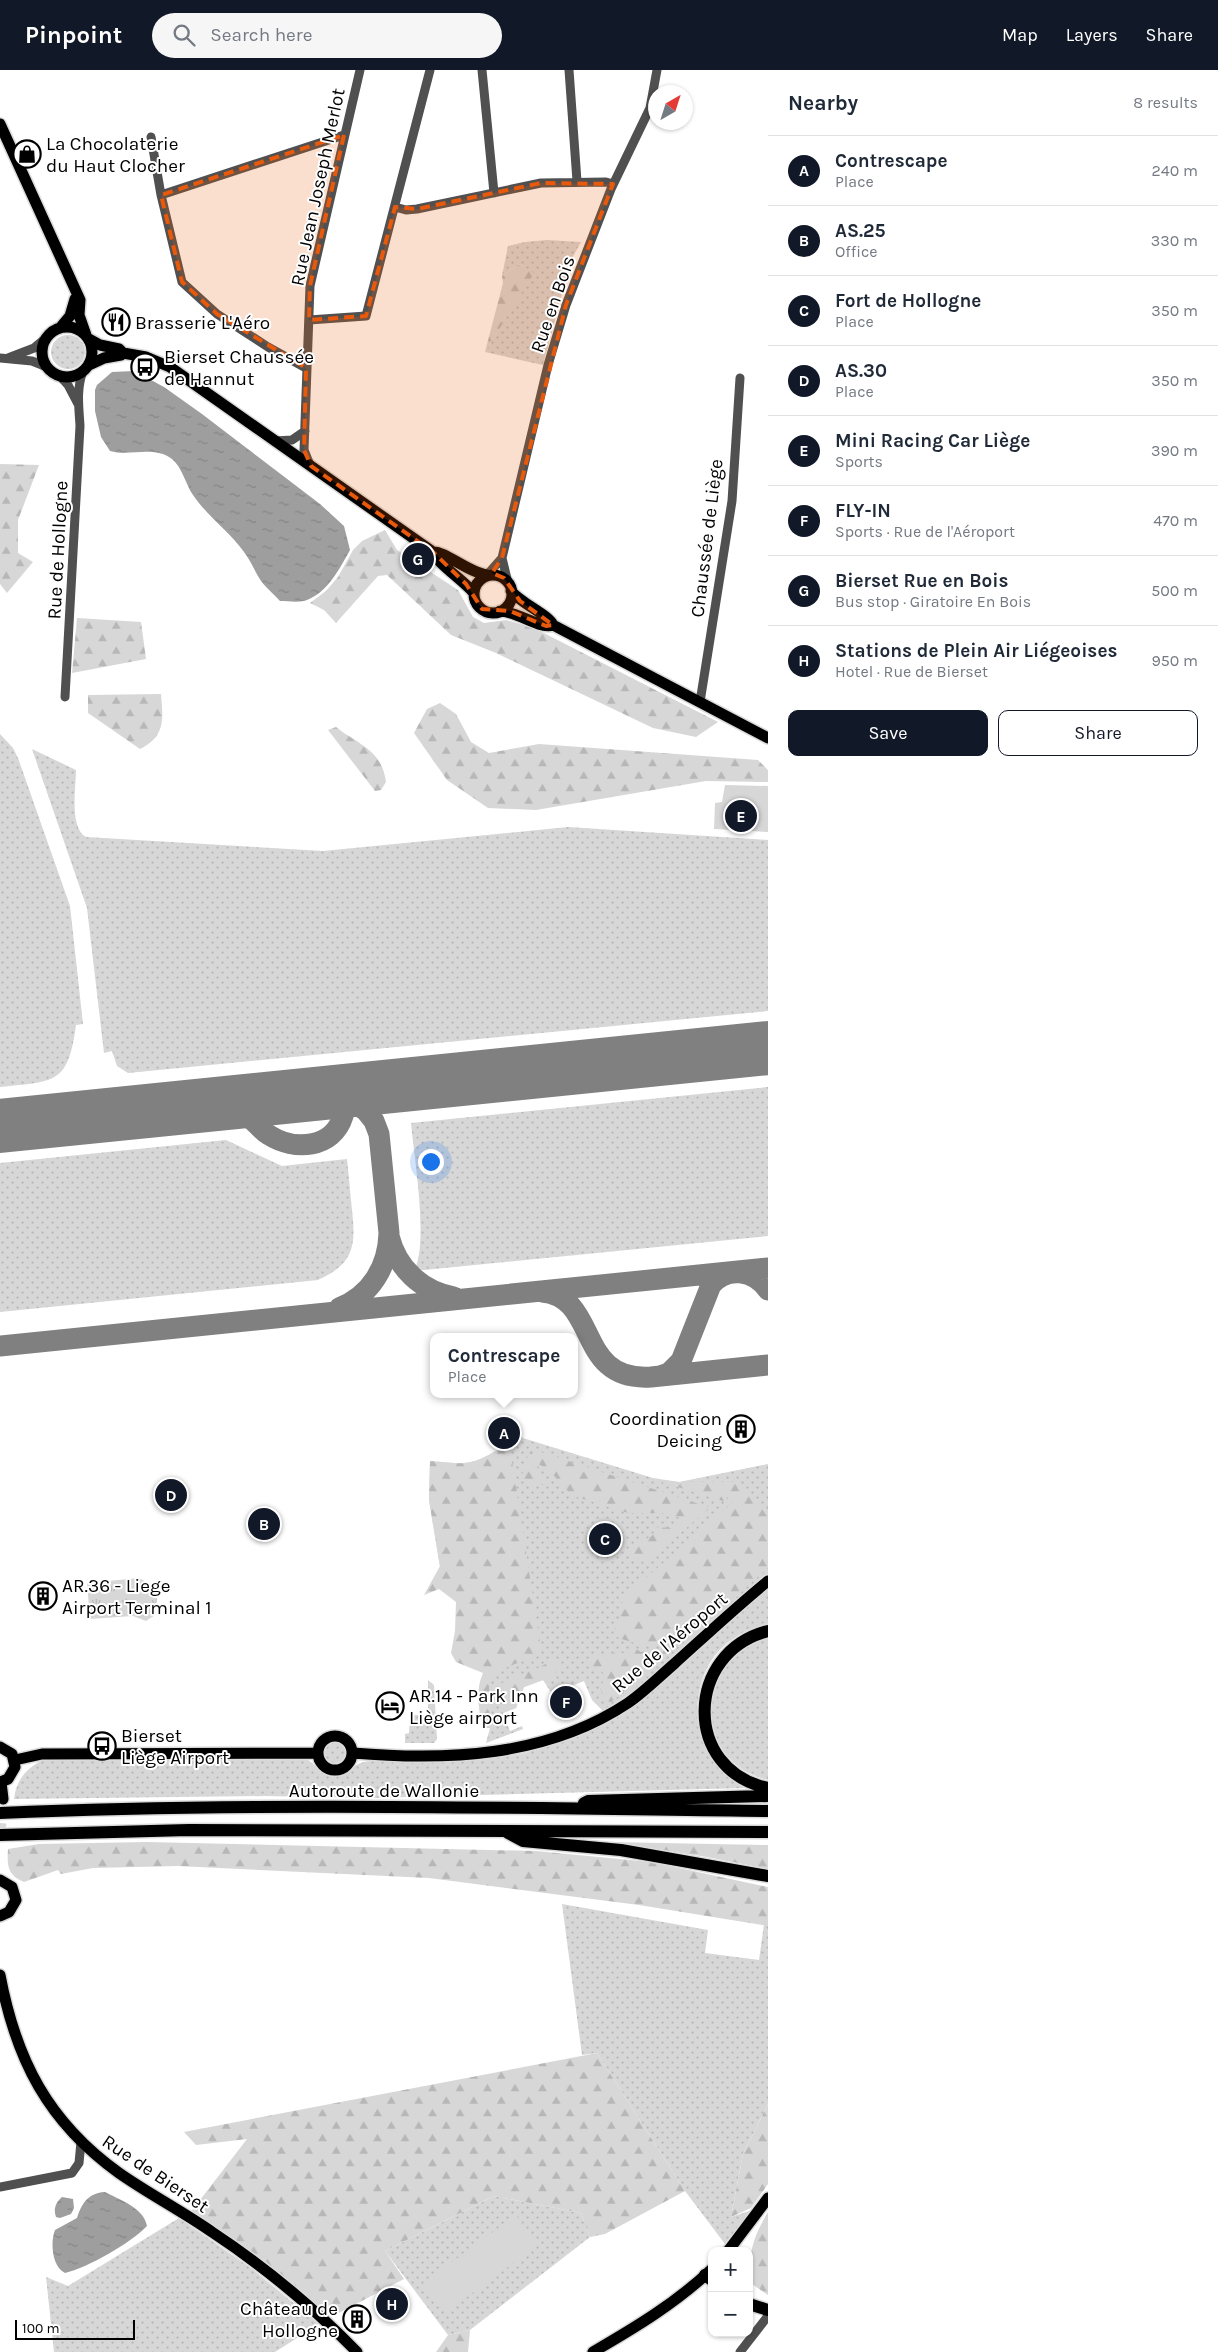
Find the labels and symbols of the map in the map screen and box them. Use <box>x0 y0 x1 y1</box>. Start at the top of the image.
north arrow <box>648 85 693 130</box>
street label: Rue Jean Joseph Merlot <box>286 86 350 288</box>
place label: La Chocolaterie du Haut Clocher <box>46 133 185 177</box>
shop icon: La Chocolaterie du Haut Clocher <box>12 139 42 169</box>
street label: Rue en Bois <box>526 253 580 356</box>
restaurant icon: Brasserie L'Aéro <box>101 307 131 337</box>
place label: Brasserie L'Aéro <box>135 312 270 334</box>
place label: Bierset Chaussée de Hannut <box>164 346 314 390</box>
bus stop icon: Bierset Chaussée de Hannut <box>130 352 160 382</box>
street label: Chaussée de Liège <box>686 458 728 619</box>
street label: Rue de Hollogne <box>43 480 73 620</box>
pin: G <box>402 540 434 578</box>
pin: E <box>725 797 757 835</box>
your location <box>418 1149 444 1175</box>
place label: Coordination Deicing <box>609 1408 722 1452</box>
pin: A <box>488 1414 520 1452</box>
building icon: Coordination Deicing <box>726 1414 756 1444</box>
pin: D <box>155 1476 187 1514</box>
pin: B <box>248 1505 280 1543</box>
pin: C <box>589 1520 621 1558</box>
place label: AR.36 - Liege Airport Terminal 1 <box>62 1575 212 1619</box>
building icon: AR.36 - Liege Airport Terminal 1 <box>28 1581 58 1611</box>
street label: Rue de l'Aéroport <box>607 1588 732 1698</box>
pin: F <box>550 1683 582 1721</box>
place label: AR.14 - Park Inn Liège airport <box>409 1685 539 1729</box>
hotel icon: AR.14 - Park Inn Liège airport <box>375 1691 405 1721</box>
place label: Bierset Liège Airport <box>121 1725 229 1769</box>
bus stop icon: Bierset Liège Airport <box>87 1731 117 1761</box>
street label: Autoroute de Wallonie <box>289 1780 479 1802</box>
street label: Rue de Bierset <box>98 2130 213 2218</box>
pin: H <box>376 2285 408 2323</box>
place label: Château de Hollogne <box>240 2298 338 2342</box>
building icon: Château de Hollogne <box>342 2304 372 2334</box>
scale bar <box>15 2317 135 2340</box>

